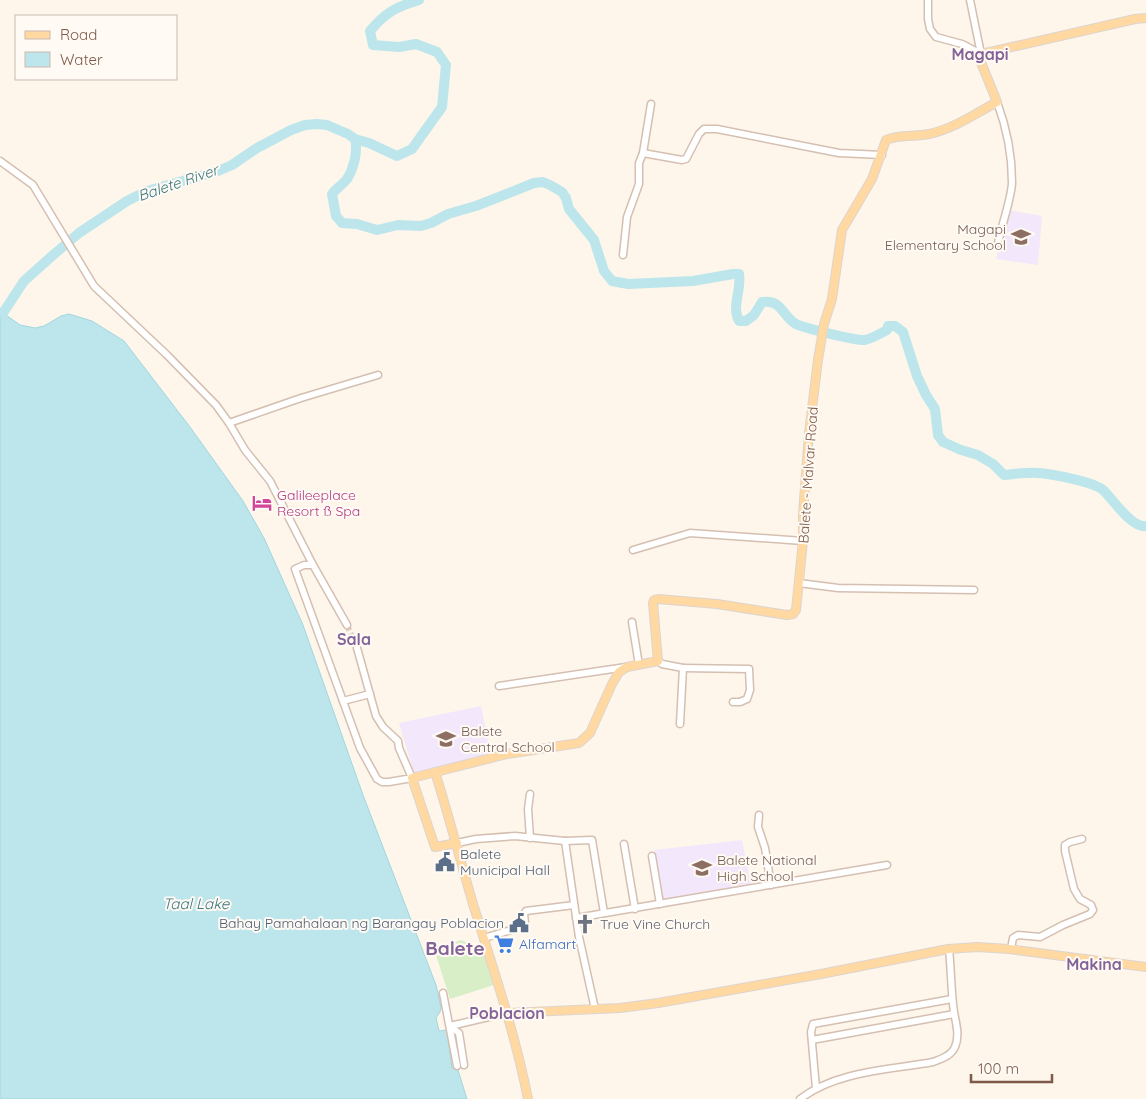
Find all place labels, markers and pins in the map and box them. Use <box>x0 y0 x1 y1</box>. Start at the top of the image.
place label: Magapi Elementary School <box>885 220 1006 254</box>
school or university icon: Magapi Elementary School <box>1010 226 1032 248</box>
place label: Galileeplace Resort ß Spa <box>277 486 360 520</box>
hotel icon: Galileeplace Resort ß Spa <box>251 492 273 514</box>
place label: Balete Central School <box>461 722 555 756</box>
school or university icon: Balete Central School <box>435 728 457 750</box>
place label: Balete Municipal Hall <box>460 845 550 879</box>
public building icon: Balete Municipal Hall <box>434 851 456 873</box>
place label: Balete National High School <box>717 851 817 885</box>
school or university icon: Balete National High School <box>691 857 713 879</box>
public building icon: Bahay Pamahalaan ng Barangay Poblacion <box>508 912 530 934</box>
church icon: True Vine Church <box>574 913 596 935</box>
place label: Bahay Pamahalaan ng Barangay Poblacion <box>219 914 504 932</box>
place label: True Vine Church <box>600 915 710 933</box>
supermarket icon: Alfamart <box>493 933 515 955</box>
place label: Alfamart <box>519 935 576 953</box>

